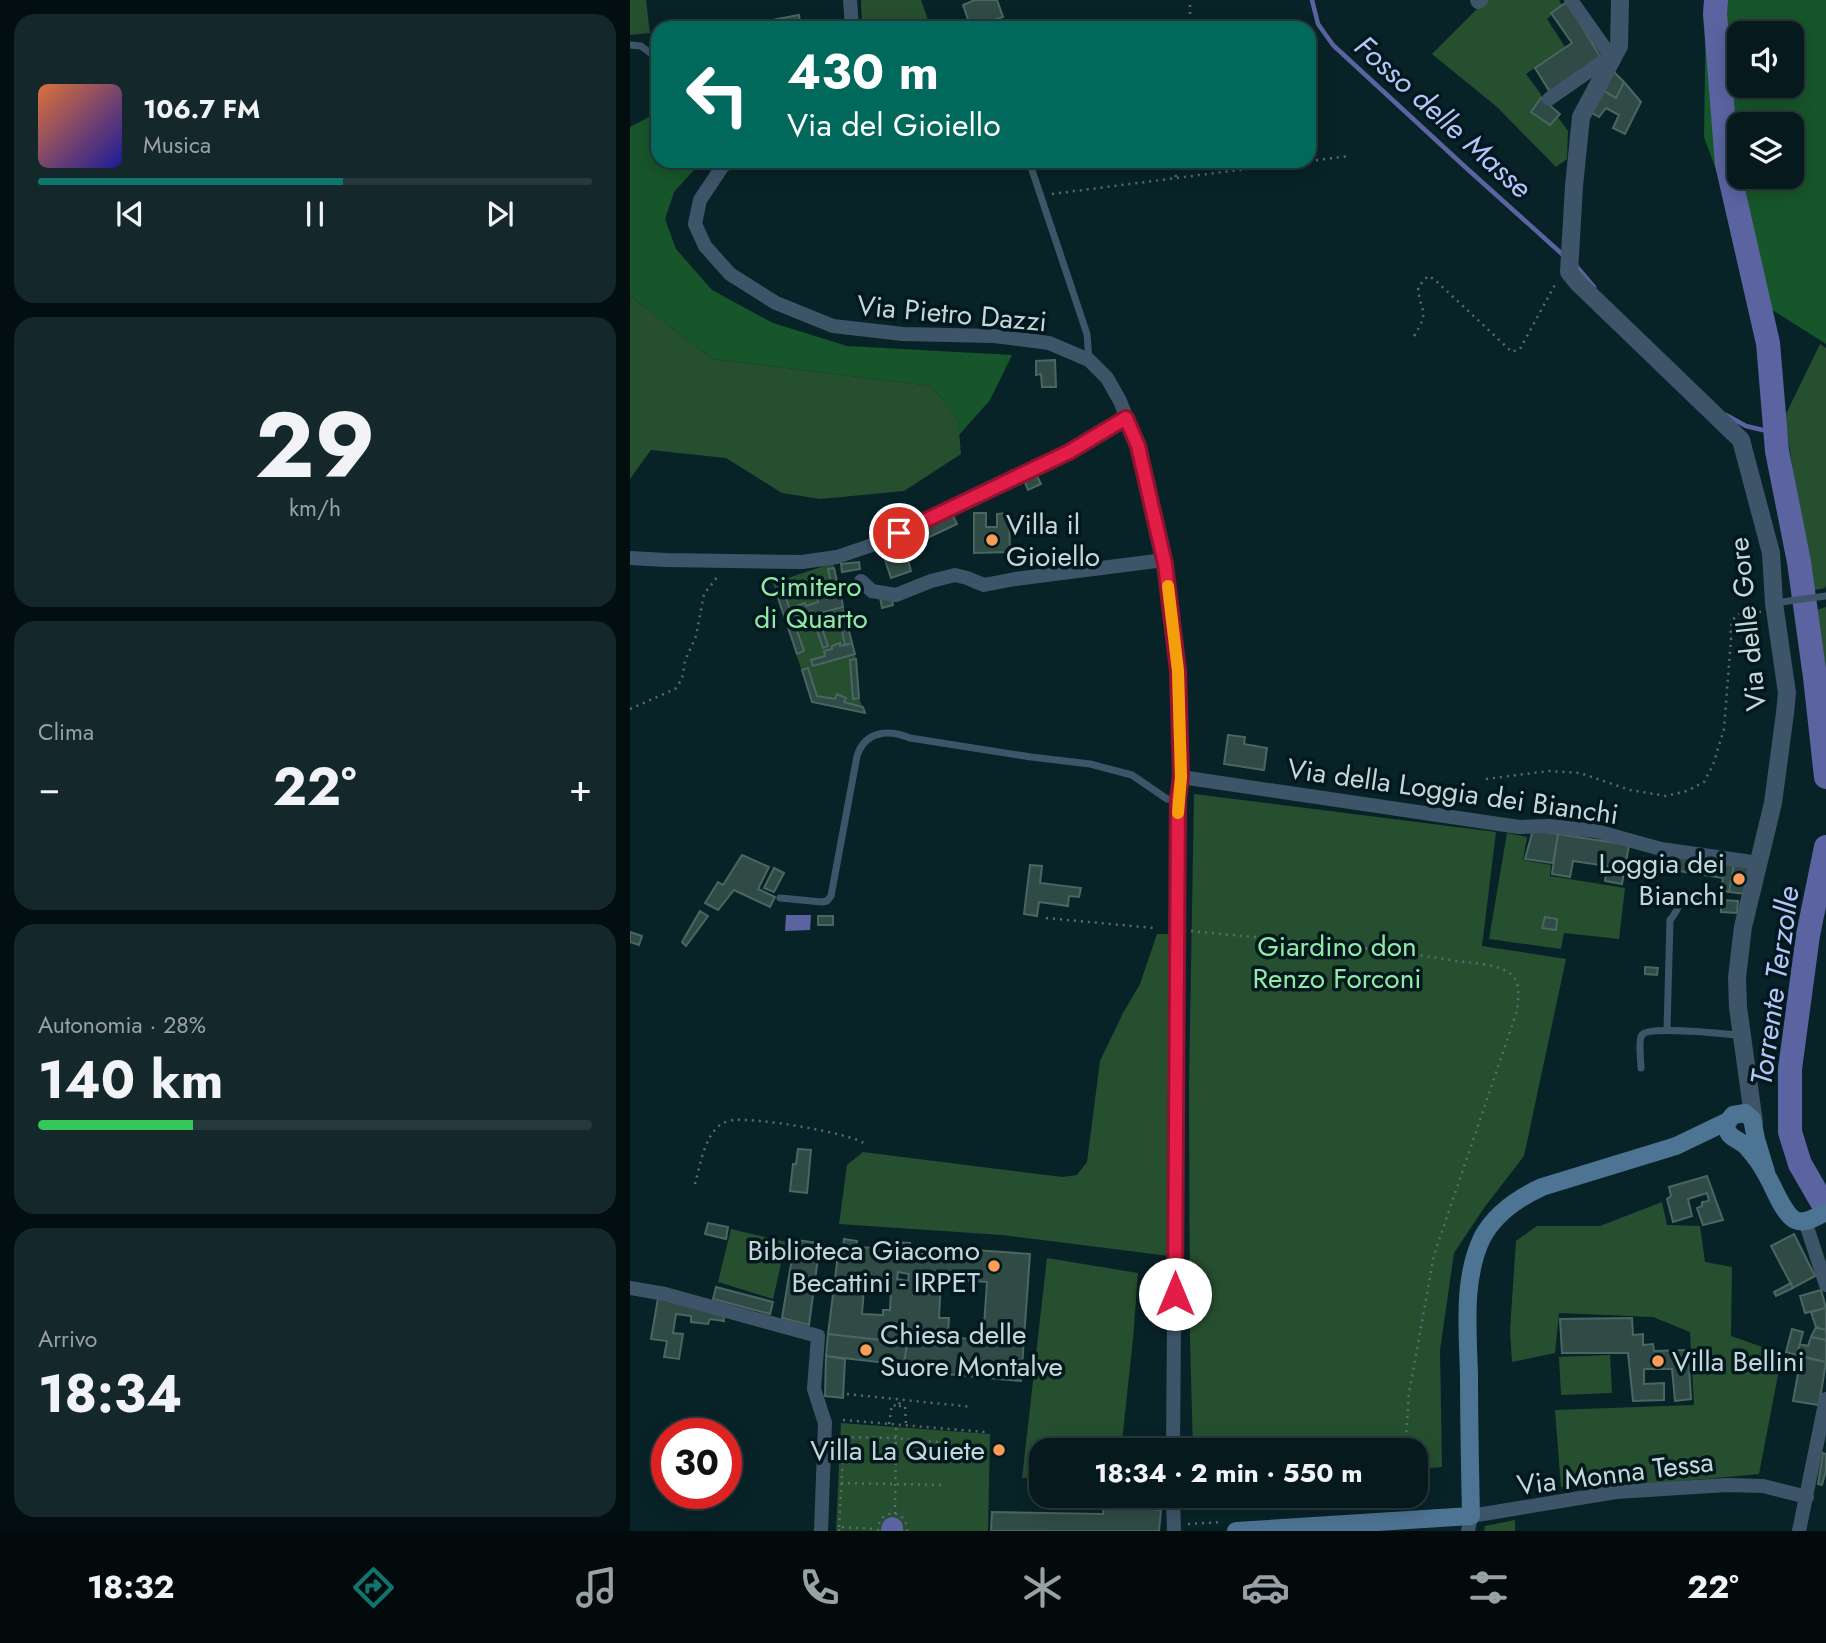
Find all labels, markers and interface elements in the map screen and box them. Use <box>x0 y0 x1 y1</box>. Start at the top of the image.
map controls <box>1727 21 1804 189</box>
button: sound <box>1727 21 1804 98</box>
water label: Fosso delle Masse <box>1345 25 1542 208</box>
text: 430 m <box>787 37 939 107</box>
icon: left <box>672 49 763 140</box>
text: 106.7 FM <box>143 90 260 128</box>
text: Via del Gioiello <box>787 102 1001 148</box>
button: layers <box>1727 112 1804 189</box>
text: Musica <box>143 128 211 162</box>
icon: previous <box>111 195 149 233</box>
icon: pause <box>296 195 334 233</box>
icon: next <box>481 195 519 233</box>
street label: Via Pietro Dazzi <box>855 285 1049 342</box>
text: 29 <box>255 380 375 511</box>
text: km/h <box>289 491 341 525</box>
pin <box>869 503 929 563</box>
place label: Villa il Gioiello <box>1006 504 1100 577</box>
icon: arrive <box>880 514 918 552</box>
marker: Villa il Gioiello <box>984 532 1000 548</box>
street label: Via delle Gore <box>1718 535 1777 713</box>
park label: Cimitero di Quarto <box>754 566 868 639</box>
text: Clima <box>38 715 94 749</box>
street label: Via della Loggia dei Bianchi <box>1285 748 1621 835</box>
text: 22° <box>273 749 356 825</box>
text: − <box>38 760 60 815</box>
text: + <box>569 760 592 815</box>
place label: Loggia dei Bianchi <box>1598 843 1725 916</box>
marker: Loggia dei Bianchi <box>1731 871 1747 887</box>
water label: Torrente Terzolle <box>1739 883 1810 1088</box>
park label: Giardino don Renzo Forconi <box>1252 926 1422 999</box>
text: Autonomia · 28% <box>38 1008 206 1042</box>
text: 140 km <box>38 1042 223 1118</box>
place label: Biblioteca Giacomo Becattini - IRPET <box>747 1230 980 1303</box>
position arrow <box>1138 1257 1212 1331</box>
marker: Biblioteca Giacomo Becattini - IRPET <box>986 1258 1002 1274</box>
place label: Chiesa delle Suore Montalve <box>880 1314 1063 1387</box>
text: Arrivo <box>38 1322 97 1356</box>
place label: Villa Bellini <box>1672 1341 1805 1382</box>
marker: Chiesa delle Suore Montalve <box>858 1342 874 1358</box>
marker: Villa Bellini <box>1650 1353 1666 1369</box>
text: 18:34 <box>38 1356 182 1432</box>
speed limit sign: 30 <box>651 1418 742 1509</box>
place label: Villa La Quiete <box>810 1430 985 1471</box>
street label: Via Monna Tessa <box>1515 1441 1716 1506</box>
marker: Villa La Quiete <box>991 1442 1007 1458</box>
text: 18:34 · 2 min · 550 m <box>1094 1454 1363 1492</box>
icon: directions <box>349 1563 398 1612</box>
icon: music <box>572 1563 621 1612</box>
icon: phone <box>795 1563 844 1612</box>
icon: climate <box>1018 1563 1067 1612</box>
icon: car <box>1241 1563 1290 1612</box>
icon: filters <box>1464 1563 1513 1612</box>
text: 18:32 <box>87 1564 175 1610</box>
text: 22° <box>1687 1564 1739 1610</box>

